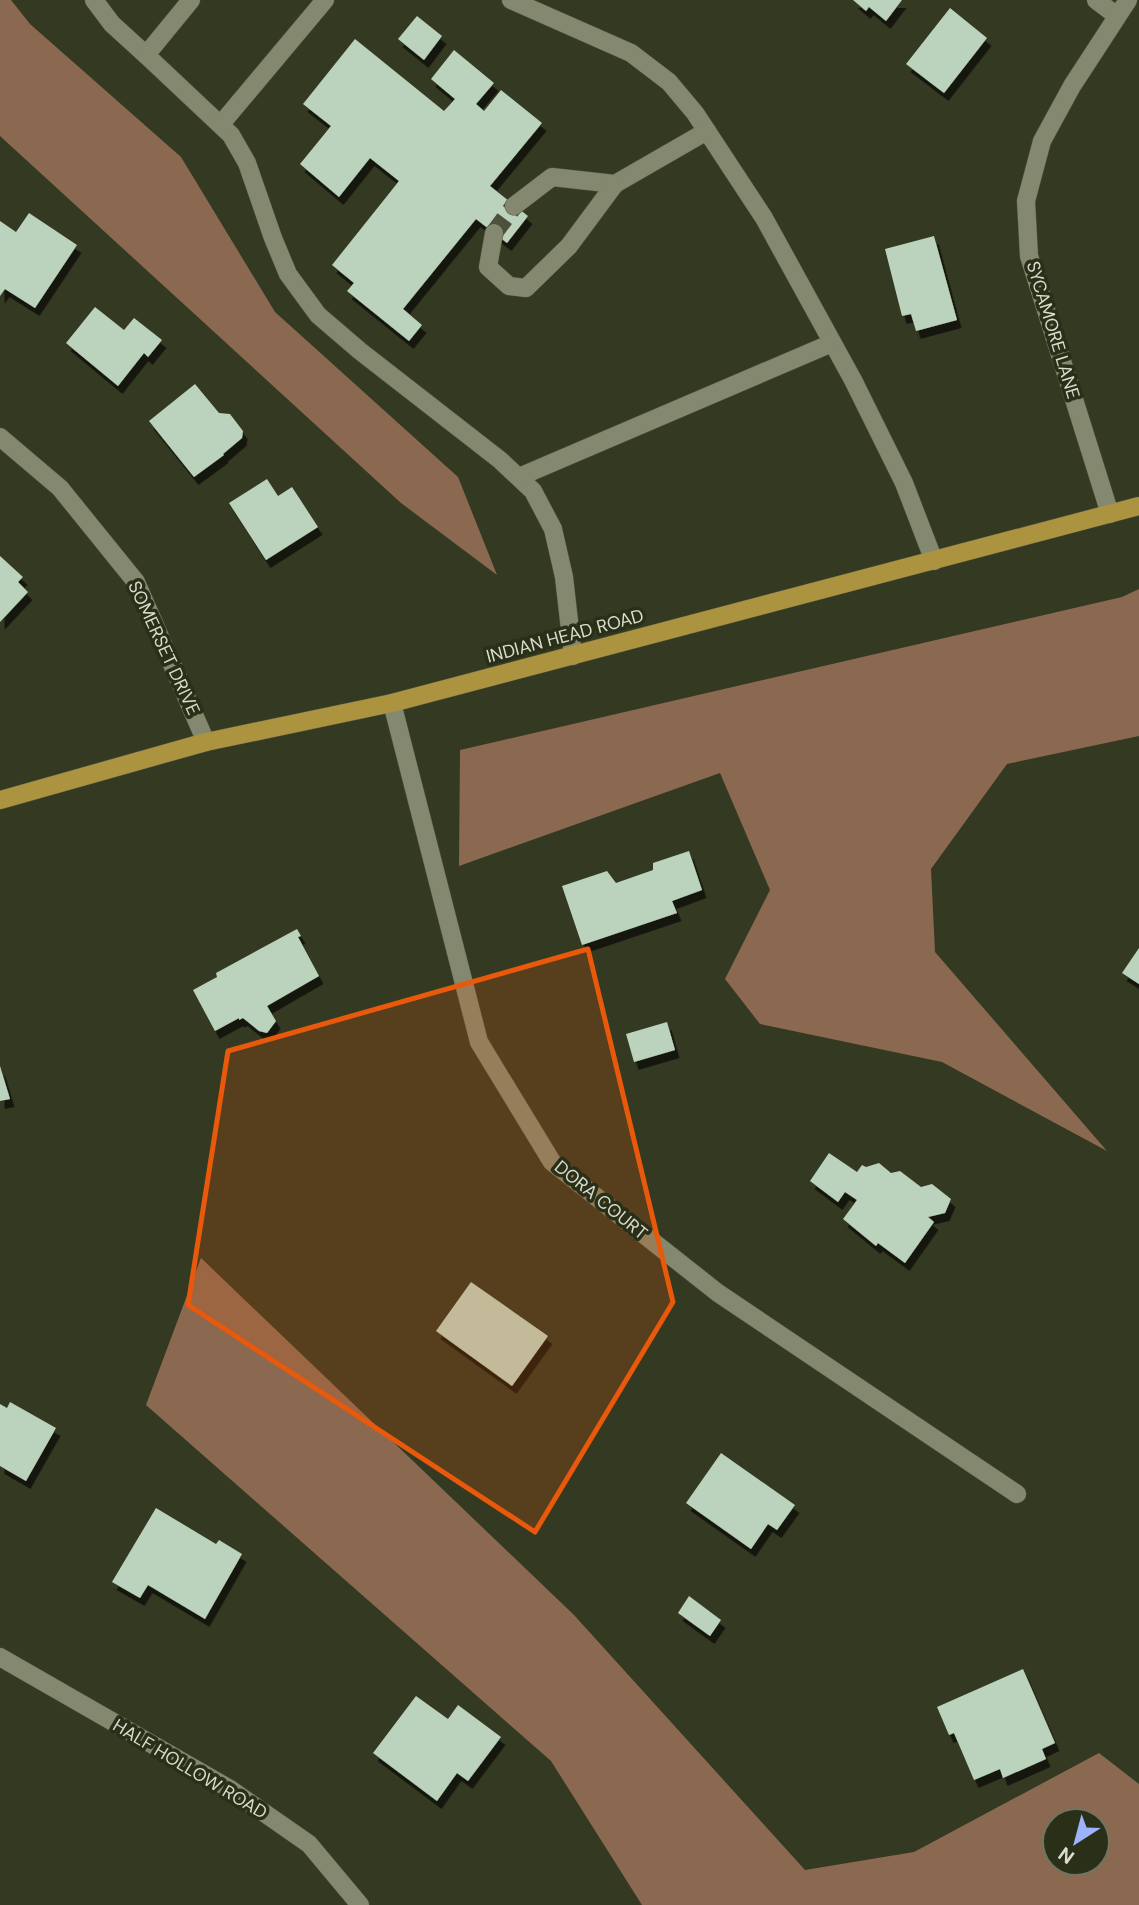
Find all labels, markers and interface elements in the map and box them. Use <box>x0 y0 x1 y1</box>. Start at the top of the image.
street label: SYCAMORE LANE <box>1021 258 1085 402</box>
street label: SOMERSET DRIVE <box>122 577 206 719</box>
street label: INDIAN HEAD ROAD <box>484 603 646 669</box>
street label: DORA COURT <box>549 1155 653 1245</box>
street label: HALF HOLLOW ROAD <box>108 1713 272 1825</box>
north arrow <box>1041 1807 1111 1877</box>
text: N <box>1053 1841 1079 1870</box>

